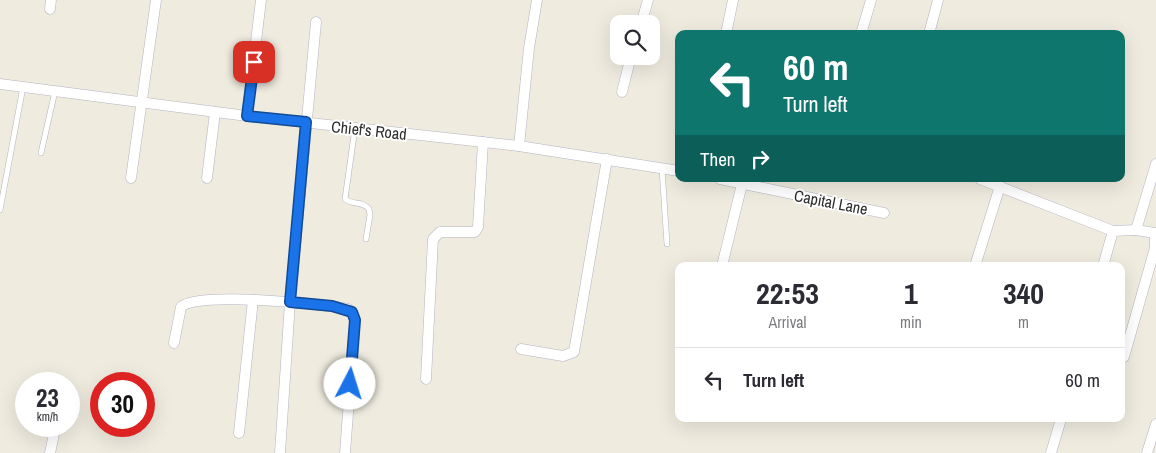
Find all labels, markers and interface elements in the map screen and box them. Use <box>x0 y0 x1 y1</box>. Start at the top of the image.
map controls <box>610 15 660 65</box>
button: search <box>610 15 660 65</box>
pin <box>233 41 275 83</box>
text: 60 m <box>783 44 848 91</box>
icon: arrive <box>240 48 268 76</box>
icon: left <box>700 50 765 115</box>
text: Turn left <box>783 89 848 119</box>
street label: Chief's Road <box>330 115 408 145</box>
icon: right <box>746 145 774 173</box>
text: Then <box>700 146 736 172</box>
street label: Capital Lane <box>792 184 870 220</box>
text: 22:53 <box>756 273 819 313</box>
text: 1 <box>904 273 918 313</box>
text: 340 <box>1003 273 1044 313</box>
text: Arrival <box>769 311 806 333</box>
text: min <box>900 311 922 333</box>
text: m <box>1018 311 1029 333</box>
position arrow <box>323 357 375 409</box>
icon: left <box>700 366 728 394</box>
text: Turn left <box>743 367 804 393</box>
text: 60 m <box>1065 367 1100 393</box>
speed limit sign: 30 <box>90 372 155 437</box>
text: 23 <box>36 381 59 415</box>
text: km/h <box>37 409 58 425</box>

